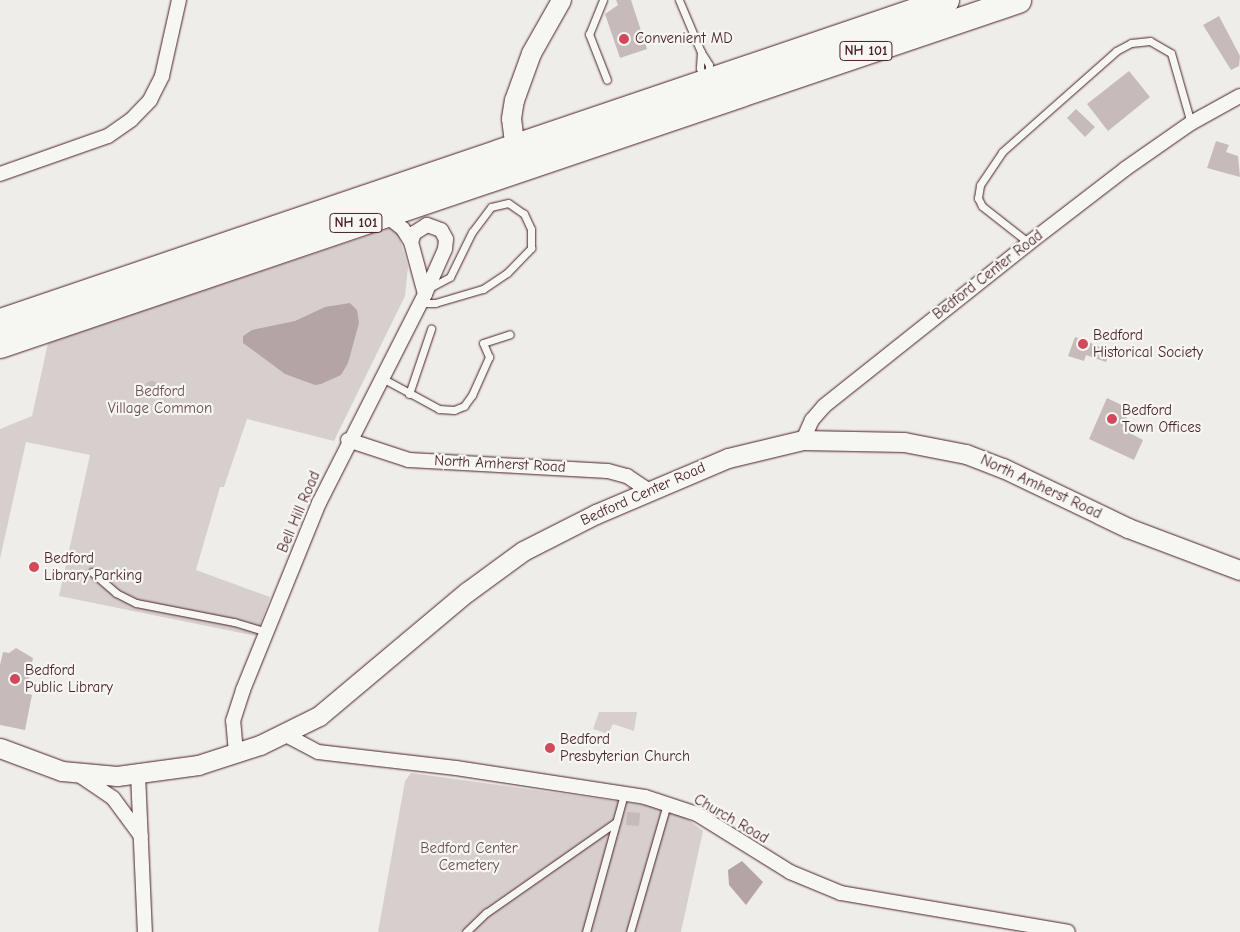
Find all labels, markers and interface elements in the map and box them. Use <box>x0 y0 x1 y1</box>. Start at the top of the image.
place label: Convenient MD <box>635 30 733 48</box>
marker: Convenient MD <box>617 32 631 46</box>
road number: NH 101 <box>838 40 894 62</box>
road number: NH 101 <box>328 212 384 234</box>
street label: Bedford Center Road <box>929 226 1047 324</box>
place label: Bedford Historical Society <box>1093 326 1203 361</box>
marker: Bedford Historical Society <box>1077 338 1089 350</box>
park label: Bedford Village Common <box>108 382 212 417</box>
place label: Bedford Town Offices <box>1122 401 1201 436</box>
marker: Bedford Town Offices <box>1106 413 1118 425</box>
street label: North Amherst Road <box>978 451 1104 523</box>
street label: North Amherst Road <box>434 452 566 476</box>
street label: Bedford Center Road <box>578 458 708 530</box>
street label: Bell Hill Road <box>274 469 324 555</box>
place label: Bedford Library Parking <box>44 549 142 584</box>
marker: Bedford Library Parking <box>28 561 40 573</box>
place label: Bedford Public Library <box>25 661 113 696</box>
marker: Bedford Public Library <box>9 673 21 685</box>
place label: Bedford Presbyterian Church <box>560 730 690 765</box>
marker: Bedford Presbyterian Church <box>544 742 556 754</box>
street label: Church Road <box>691 790 771 848</box>
park label: Bedford Center Cemetery <box>420 839 518 874</box>

